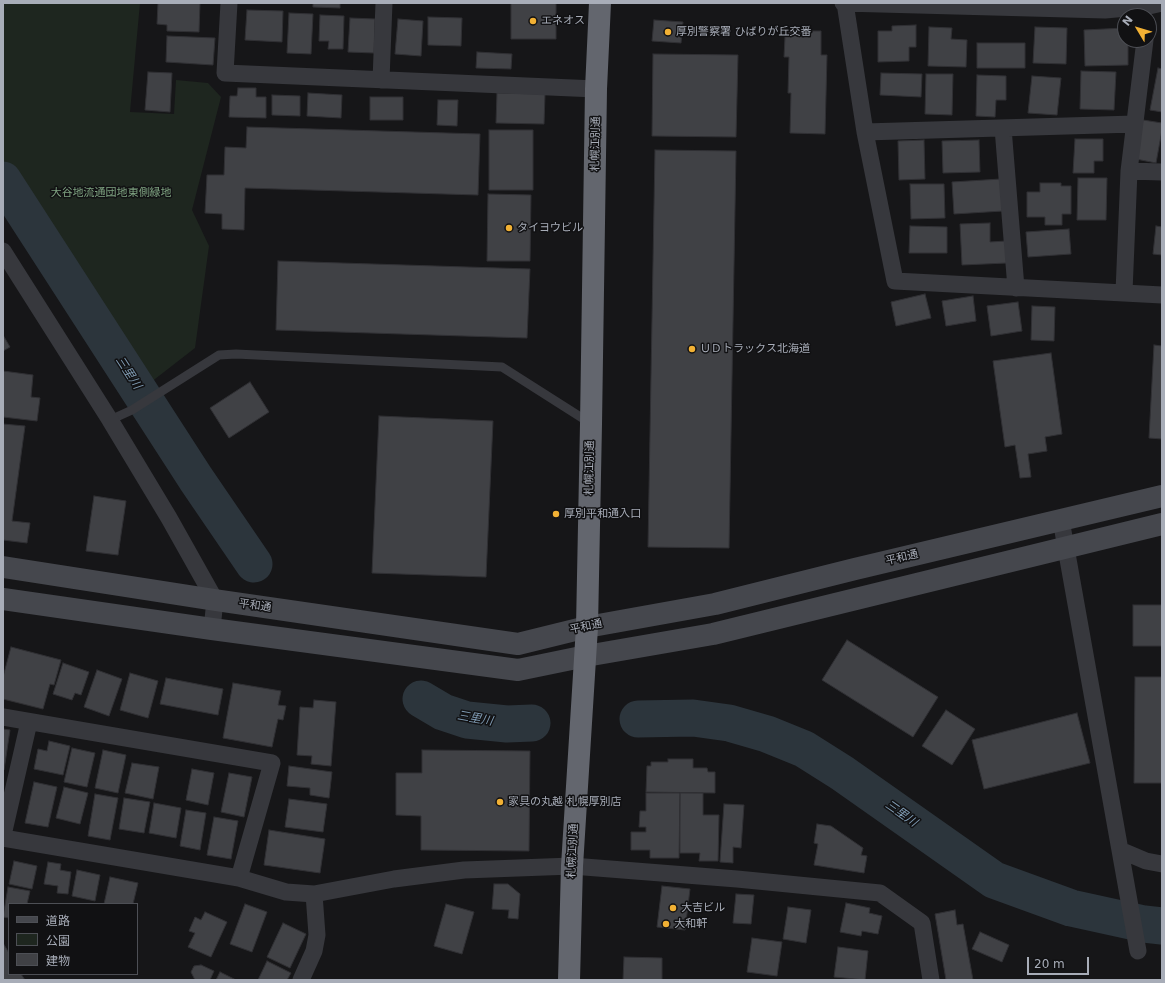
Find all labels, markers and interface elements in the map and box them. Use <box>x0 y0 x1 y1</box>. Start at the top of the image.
north arrow <box>1117 8 1157 48</box>
text: N <box>1120 13 1136 29</box>
place label: エネオス <box>541 14 585 28</box>
marker: エネオス <box>528 16 538 26</box>
place label: 厚別警察署 ひばりが丘交番 <box>676 25 811 39</box>
marker: 厚別警察署 ひばりが丘交番 <box>663 27 673 37</box>
street label: 札幌江別通 <box>589 116 603 172</box>
park label: 大谷地流通団地東側緑地 <box>51 186 171 200</box>
place label: タイヨウビル <box>517 221 583 235</box>
marker: タイヨウビル <box>504 223 514 233</box>
place label: ＵＤトラックス北海道 <box>700 342 810 356</box>
marker: ＵＤトラックス北海道 <box>687 344 697 354</box>
water label: 三里川 <box>112 354 144 392</box>
street label: 札幌江別通 <box>583 440 597 496</box>
place label: 厚別平和通入口 <box>564 507 641 521</box>
marker: 厚別平和通入口 <box>551 509 561 519</box>
street label: 平和通 <box>884 548 920 568</box>
street label: 平和通 <box>238 597 272 615</box>
street label: 平和通 <box>568 617 604 637</box>
water label: 三里川 <box>456 709 494 729</box>
place label: 家具の丸越 札幌厚別店 <box>508 795 621 809</box>
marker: 家具の丸越 札幌厚別店 <box>495 797 505 807</box>
water label: 三里川 <box>882 798 920 830</box>
street label: 札幌江別通 <box>565 823 581 879</box>
place label: 大吉ビル <box>681 901 725 915</box>
legend <box>8 903 138 975</box>
marker: 大吉ビル <box>668 903 678 913</box>
text: 道路 <box>46 914 70 928</box>
place label: 大和軒 <box>674 917 707 931</box>
marker: 大和軒 <box>661 919 671 929</box>
text: 公園 <box>46 934 70 948</box>
scale bar <box>1029 949 1091 975</box>
text: 建物 <box>46 954 70 968</box>
text: 20 m <box>1034 957 1065 971</box>

